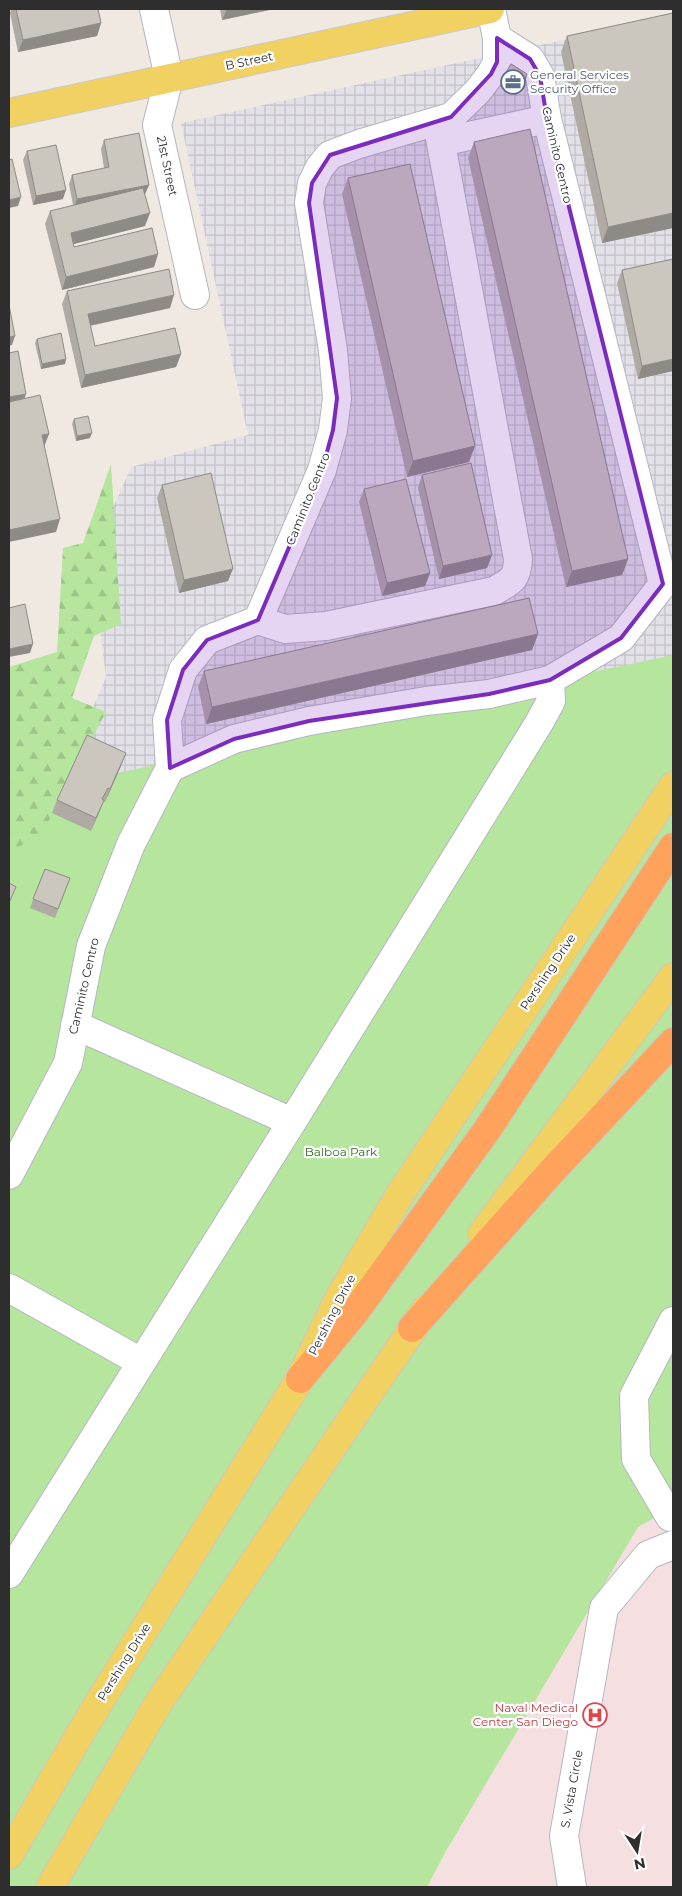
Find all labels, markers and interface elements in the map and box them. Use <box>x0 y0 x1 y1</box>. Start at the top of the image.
street label: B Street <box>224 48 274 73</box>
place label: General Services Security Office <box>530 67 629 96</box>
office icon: General Services Security Office <box>500 69 526 95</box>
street label: Caminito Centro <box>539 105 576 205</box>
street label: 21st Street <box>154 134 181 198</box>
street label: Caminito Centro <box>282 450 333 547</box>
street label: Pershing Drive <box>517 931 579 1013</box>
street label: Caminito Centro <box>65 936 102 1036</box>
park label: Balboa Park <box>305 1144 378 1159</box>
street label: Pershing Drive <box>305 1272 358 1358</box>
street label: Pershing Drive <box>94 1620 153 1703</box>
place label: Naval Medical Center San Diego <box>473 1700 578 1729</box>
hospital icon: Naval Medical Center San Diego <box>582 1702 608 1728</box>
street label: S. Vista Circle <box>557 1749 586 1829</box>
north arrow <box>612 1826 662 1876</box>
text: N <box>632 1854 647 1874</box>

